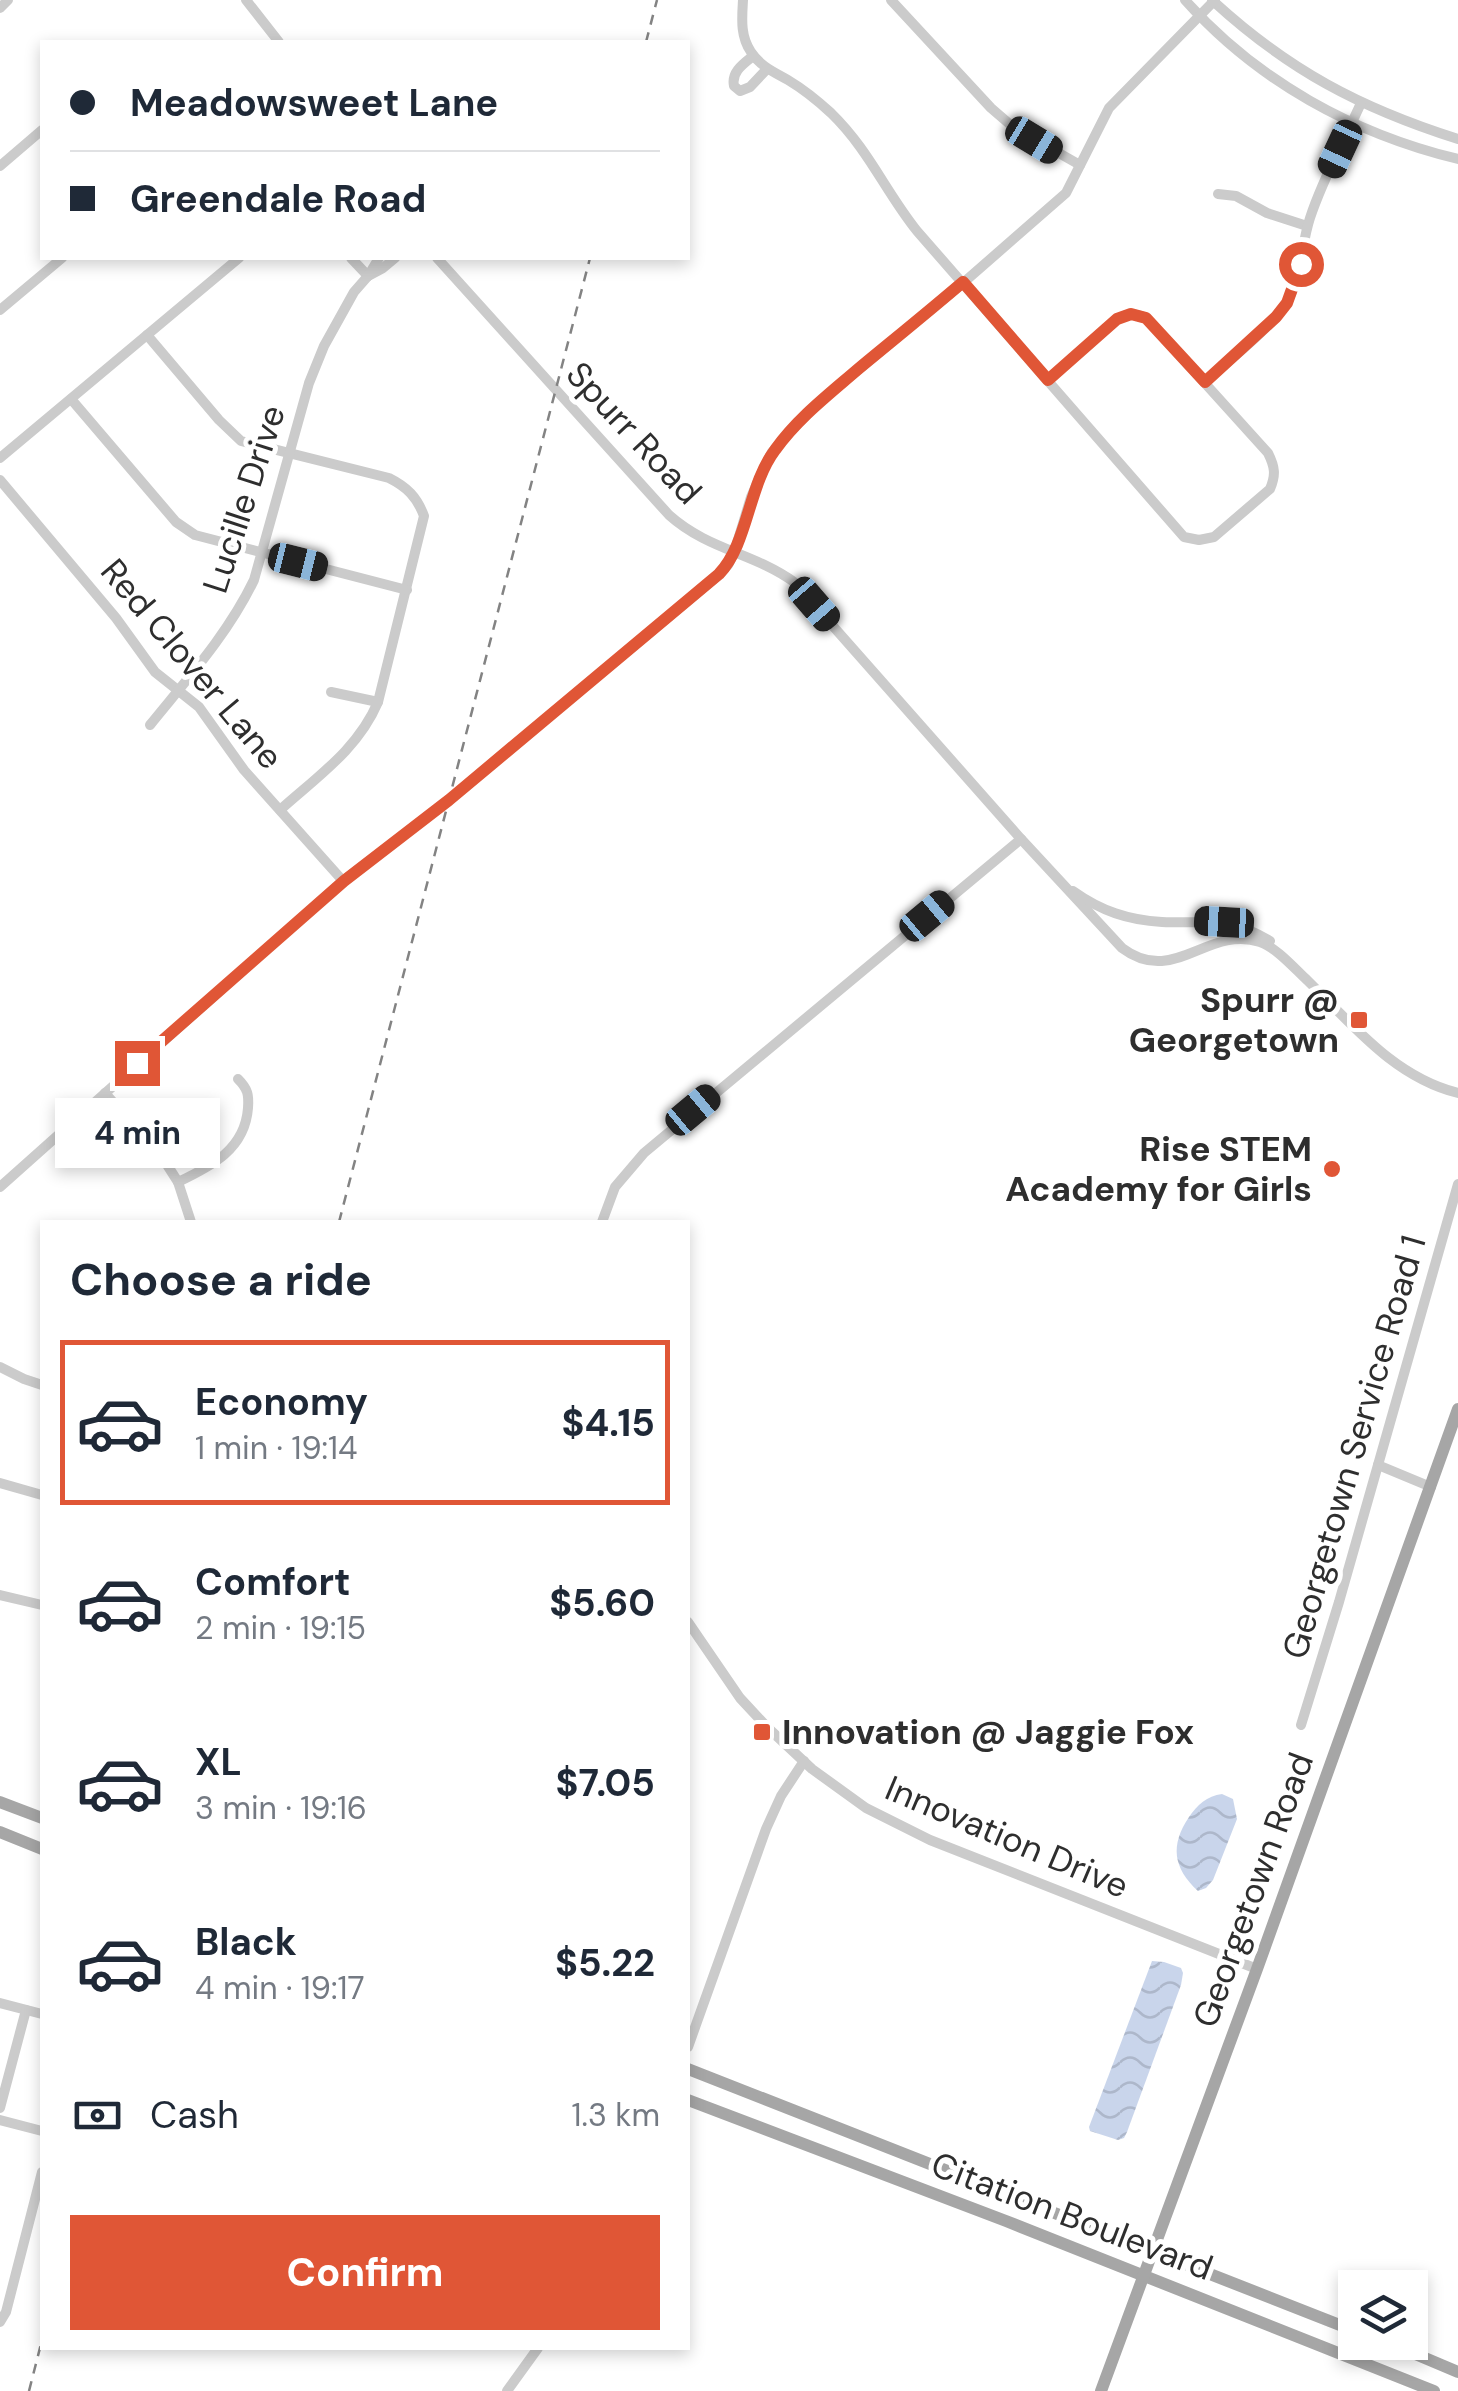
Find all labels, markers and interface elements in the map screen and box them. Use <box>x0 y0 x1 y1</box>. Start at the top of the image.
text: Meadowsweet Lane <box>130 78 498 128</box>
car <box>1001 112 1067 168</box>
car <box>1314 115 1366 183</box>
text: Greendale Road <box>130 174 426 224</box>
route start <box>1279 242 1324 287</box>
street label: Spurr Road <box>556 352 712 514</box>
street label: Lucille Drive <box>192 399 296 599</box>
car <box>265 540 331 584</box>
street label: Red Clover Lane <box>91 549 293 779</box>
car <box>783 572 845 636</box>
car <box>894 885 960 947</box>
car <box>1193 905 1255 939</box>
place label: Spurr @ Georgetown <box>1129 977 1339 1063</box>
marker: Spurr @ Georgetown <box>1348 1009 1370 1031</box>
route end <box>115 1041 160 1086</box>
car <box>660 1079 726 1141</box>
callout: 4 min <box>54 1098 220 1168</box>
text: 4 min <box>94 1112 181 1154</box>
place label: Rise STEM Academy for Girls <box>1005 1126 1312 1212</box>
marker: Rise STEM Academy for Girls <box>1321 1158 1343 1180</box>
street label: Georgetown Service Road 1 <box>1272 1230 1436 1664</box>
text: Choose a ride <box>70 1250 372 1309</box>
text: Economy <box>195 1377 368 1427</box>
icon: car <box>75 1378 165 1468</box>
text: $4.15 <box>562 1398 655 1448</box>
text: 1 min · 19:14 <box>195 1427 357 1469</box>
text: Comfort <box>195 1557 351 1607</box>
icon: car <box>75 1558 165 1648</box>
text: $5.60 <box>549 1578 655 1628</box>
text: 2 min · 19:15 <box>195 1607 366 1649</box>
place label: Innovation @ Jaggie Fox <box>782 1709 1194 1755</box>
marker: Innovation @ Jaggie Fox <box>751 1721 773 1743</box>
text: XL <box>195 1737 242 1787</box>
icon: car <box>75 1738 165 1828</box>
street label: Georgetown Road <box>1182 1746 1324 2034</box>
text: $7.05 <box>555 1758 655 1808</box>
street label: Innovation Drive <box>879 1765 1135 1909</box>
text: 3 min · 19:16 <box>195 1787 367 1829</box>
text: Black <box>195 1917 297 1967</box>
icon: car <box>75 1918 165 2008</box>
text: $5.22 <box>555 1938 655 1988</box>
text: 4 min · 19:17 <box>195 1967 364 2009</box>
icon: cash <box>70 2088 125 2143</box>
text: Cash <box>150 2090 239 2140</box>
text: 1.3 km <box>572 2094 660 2136</box>
street label: Citation Boulevard <box>925 2141 1219 2291</box>
button: Confirm <box>70 2215 660 2330</box>
map controls <box>1338 2270 1428 2360</box>
button: layers <box>1338 2270 1428 2360</box>

